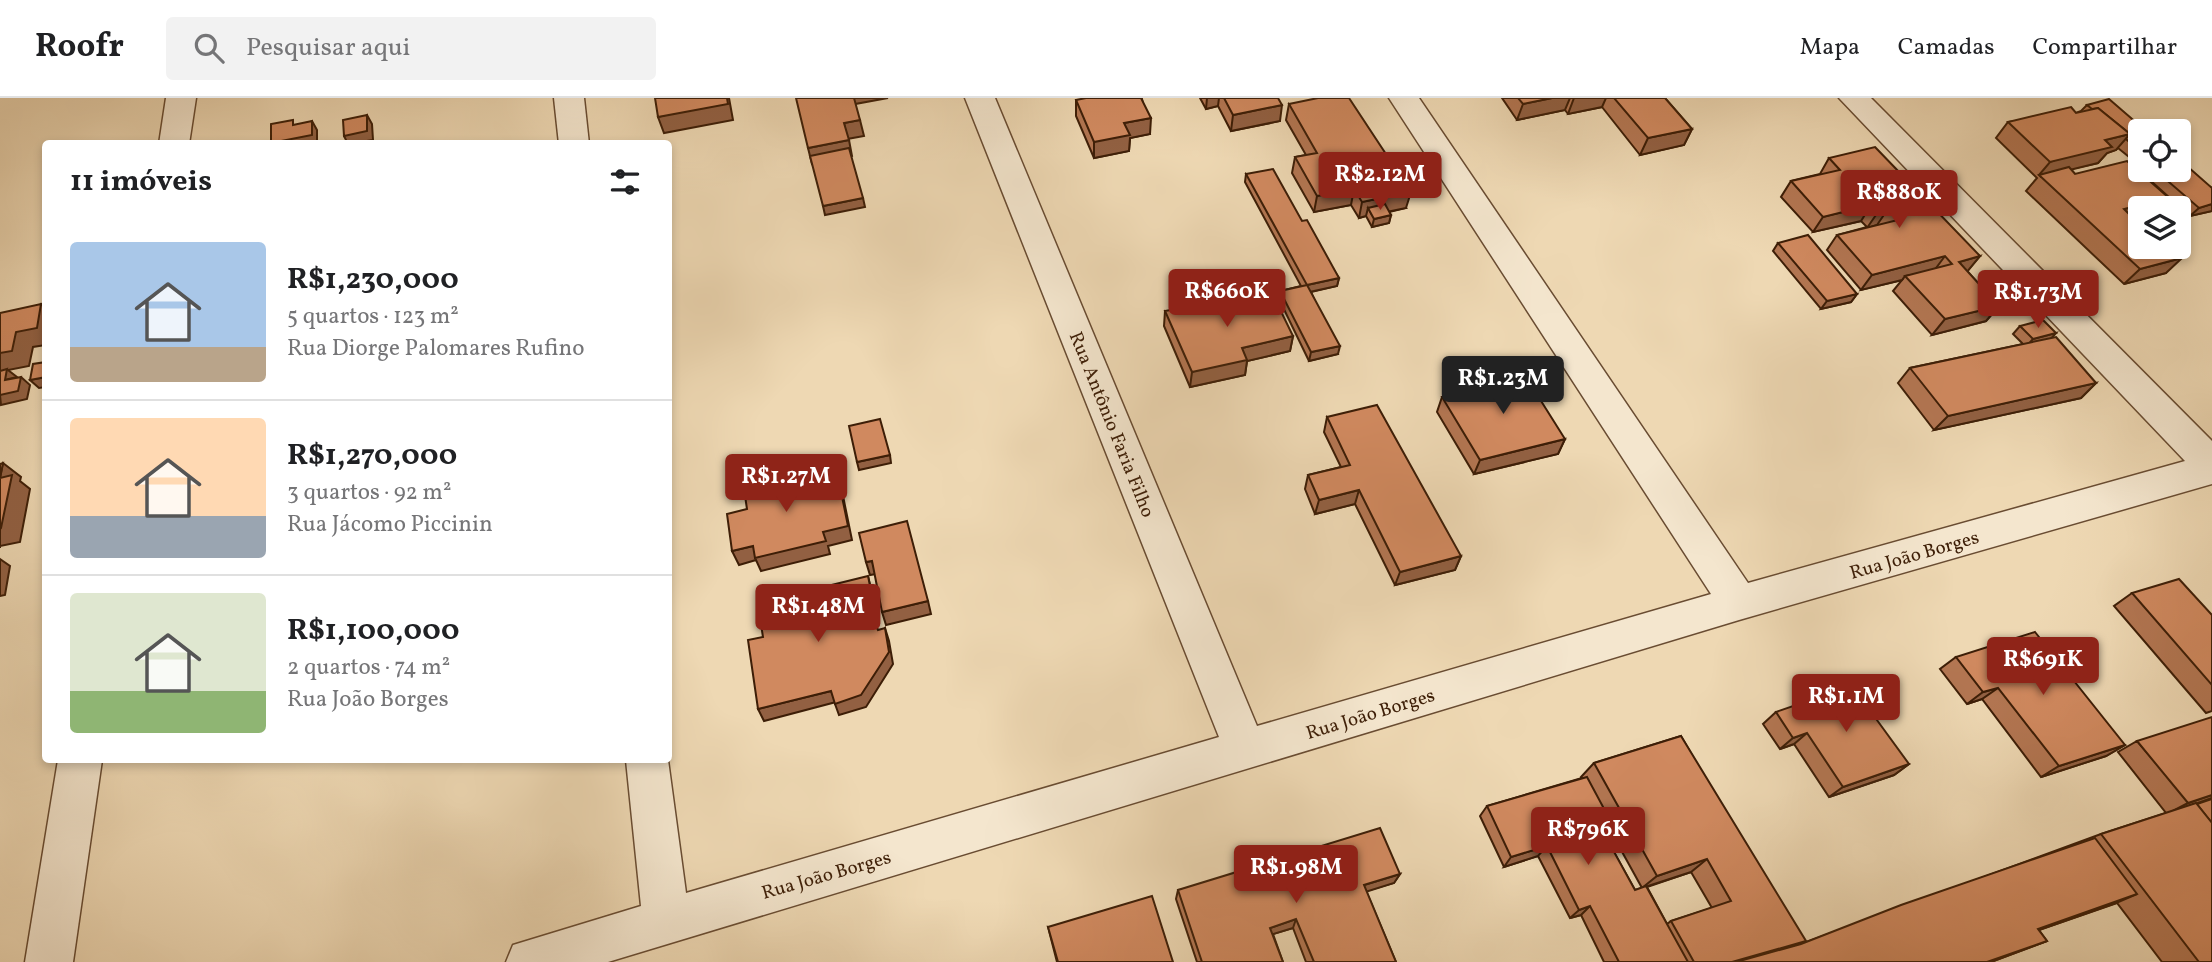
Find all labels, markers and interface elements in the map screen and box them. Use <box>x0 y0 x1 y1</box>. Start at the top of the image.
search box <box>166 17 656 80</box>
text: Roofr <box>35 25 124 71</box>
icon: search <box>190 29 228 67</box>
text: Pesquisar aqui <box>246 30 410 66</box>
text: Mapa <box>1800 31 1860 65</box>
text: Camadas <box>1898 31 1994 65</box>
text: Compartilhar <box>2032 31 2177 65</box>
map controls <box>2128 119 2191 259</box>
button: locate <box>2128 119 2191 182</box>
pin: R$2.12M <box>1315 152 1445 212</box>
text: R$2.12M <box>1335 159 1425 191</box>
text: 11 imóveis <box>70 161 212 203</box>
icon: filters <box>606 163 644 201</box>
pin: R$880K <box>1842 170 1956 230</box>
text: R$880K <box>1857 177 1941 209</box>
button: layers <box>2128 196 2191 259</box>
text: R$1,230,000 <box>287 259 459 301</box>
icon: home <box>126 270 210 354</box>
pin: R$660K <box>1170 270 1284 329</box>
pin: R$1.73M <box>1973 271 2103 330</box>
text: R$660K <box>1184 276 1270 308</box>
text: R$1.73M <box>1994 277 2082 309</box>
text: 5 quartos · 123 m² <box>287 301 459 333</box>
street label: Rua Antônio Faria Filho <box>1062 328 1160 522</box>
text: Rua Diorge Palomares Rufino <box>287 333 584 365</box>
pin: R$1.23M <box>1438 356 1568 416</box>
text: R$1.23M <box>1458 363 1548 395</box>
text: R$1,270,000 <box>287 435 457 477</box>
icon: home <box>126 446 210 530</box>
pin: R$1.27M <box>721 454 851 514</box>
text: R$1.27M <box>741 461 831 493</box>
text: 3 quartos · 92 m² <box>287 477 451 509</box>
text: Rua Jácomo Piccinin <box>287 509 493 541</box>
street label: Rua João Borges <box>1847 525 1982 587</box>
pin: R$1.48M <box>753 584 883 644</box>
text: R$1.48M <box>771 591 865 623</box>
text: R$1,100,000 <box>287 610 460 652</box>
icon: home <box>126 621 210 705</box>
pin: R$691K <box>1986 638 2100 697</box>
text: R$691K <box>2003 644 2083 676</box>
text: 2 quartos · 74 m² <box>287 652 450 684</box>
pin: R$1.1M <box>1789 674 1903 734</box>
text: R$1.1M <box>1808 681 1884 713</box>
street label: Rua João Borges <box>1303 683 1438 747</box>
text: Rua João Borges <box>287 684 449 716</box>
pin: R$796K <box>1531 808 1645 867</box>
text: R$796K <box>1547 814 1629 846</box>
street label: Rua João Borges <box>759 845 894 907</box>
pin: R$1.98M <box>1231 846 1361 905</box>
text: R$1.98M <box>1250 852 1342 884</box>

